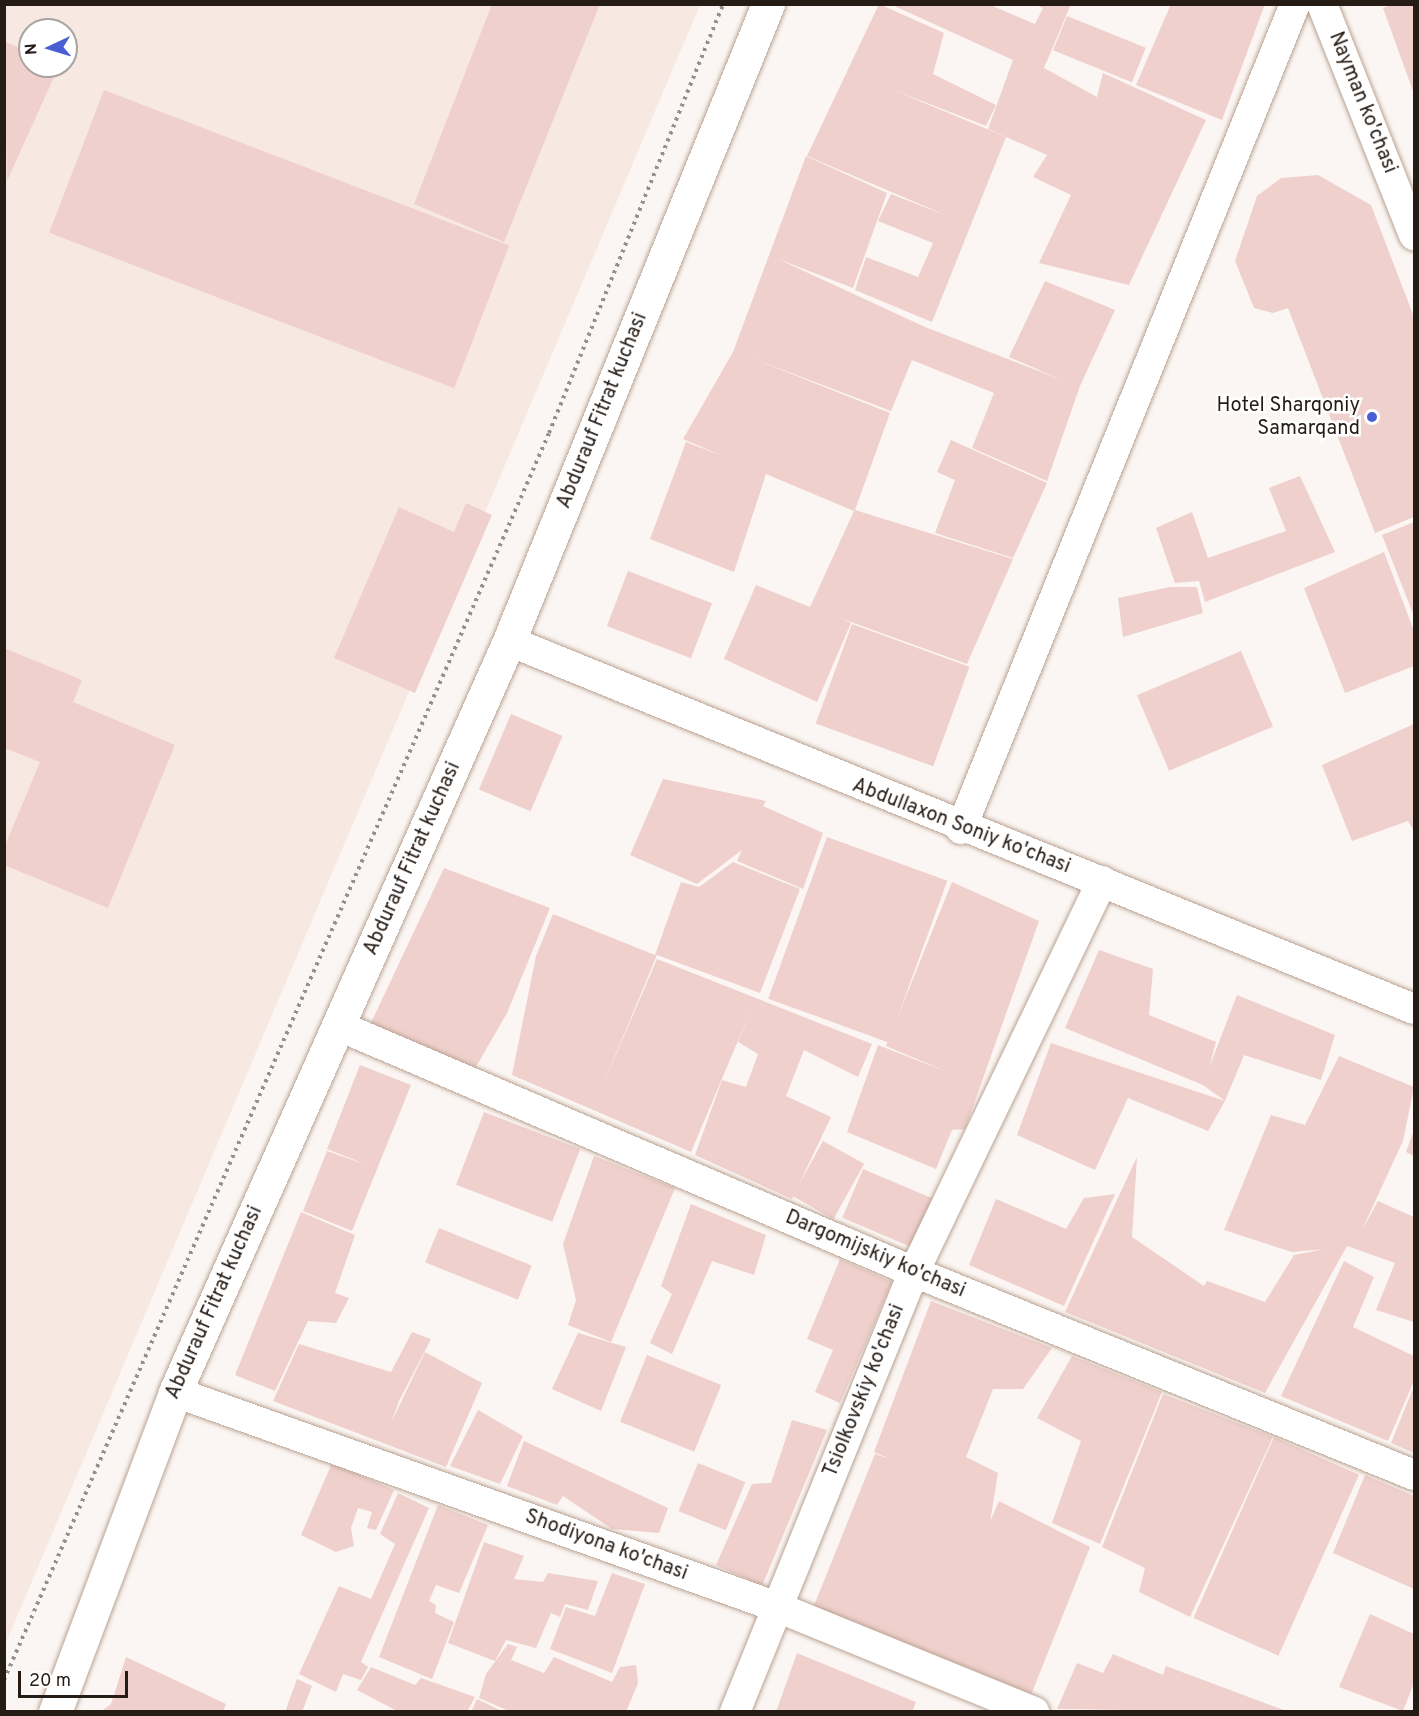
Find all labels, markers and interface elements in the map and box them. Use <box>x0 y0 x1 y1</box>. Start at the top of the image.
north arrow <box>18 18 78 78</box>
street label: Nayman ko'chasi <box>1323 29 1401 177</box>
text: N <box>22 43 42 56</box>
street label: Abdurauf Fitrat kuchasi <box>553 310 653 512</box>
place label: Hotel Sharqoniy Samarqand <box>1216 394 1360 441</box>
marker: Hotel Sharqoniy Samarqand <box>1365 410 1379 424</box>
street label: Abdurauf Fitrat kuchasi <box>360 759 466 959</box>
street label: Abdullaxon Soniy ko'chasi <box>848 774 1074 880</box>
street label: Abdurauf Fitrat kuchasi <box>162 1203 268 1403</box>
street label: Dargomijskiy ko'chasi <box>781 1206 969 1304</box>
street label: Tsiolkovskiy ko'chasi <box>819 1301 911 1481</box>
street label: Shodiyona ko'chasi <box>521 1505 691 1587</box>
scale bar <box>21 1659 130 1697</box>
text: 20 m <box>29 1670 71 1693</box>

